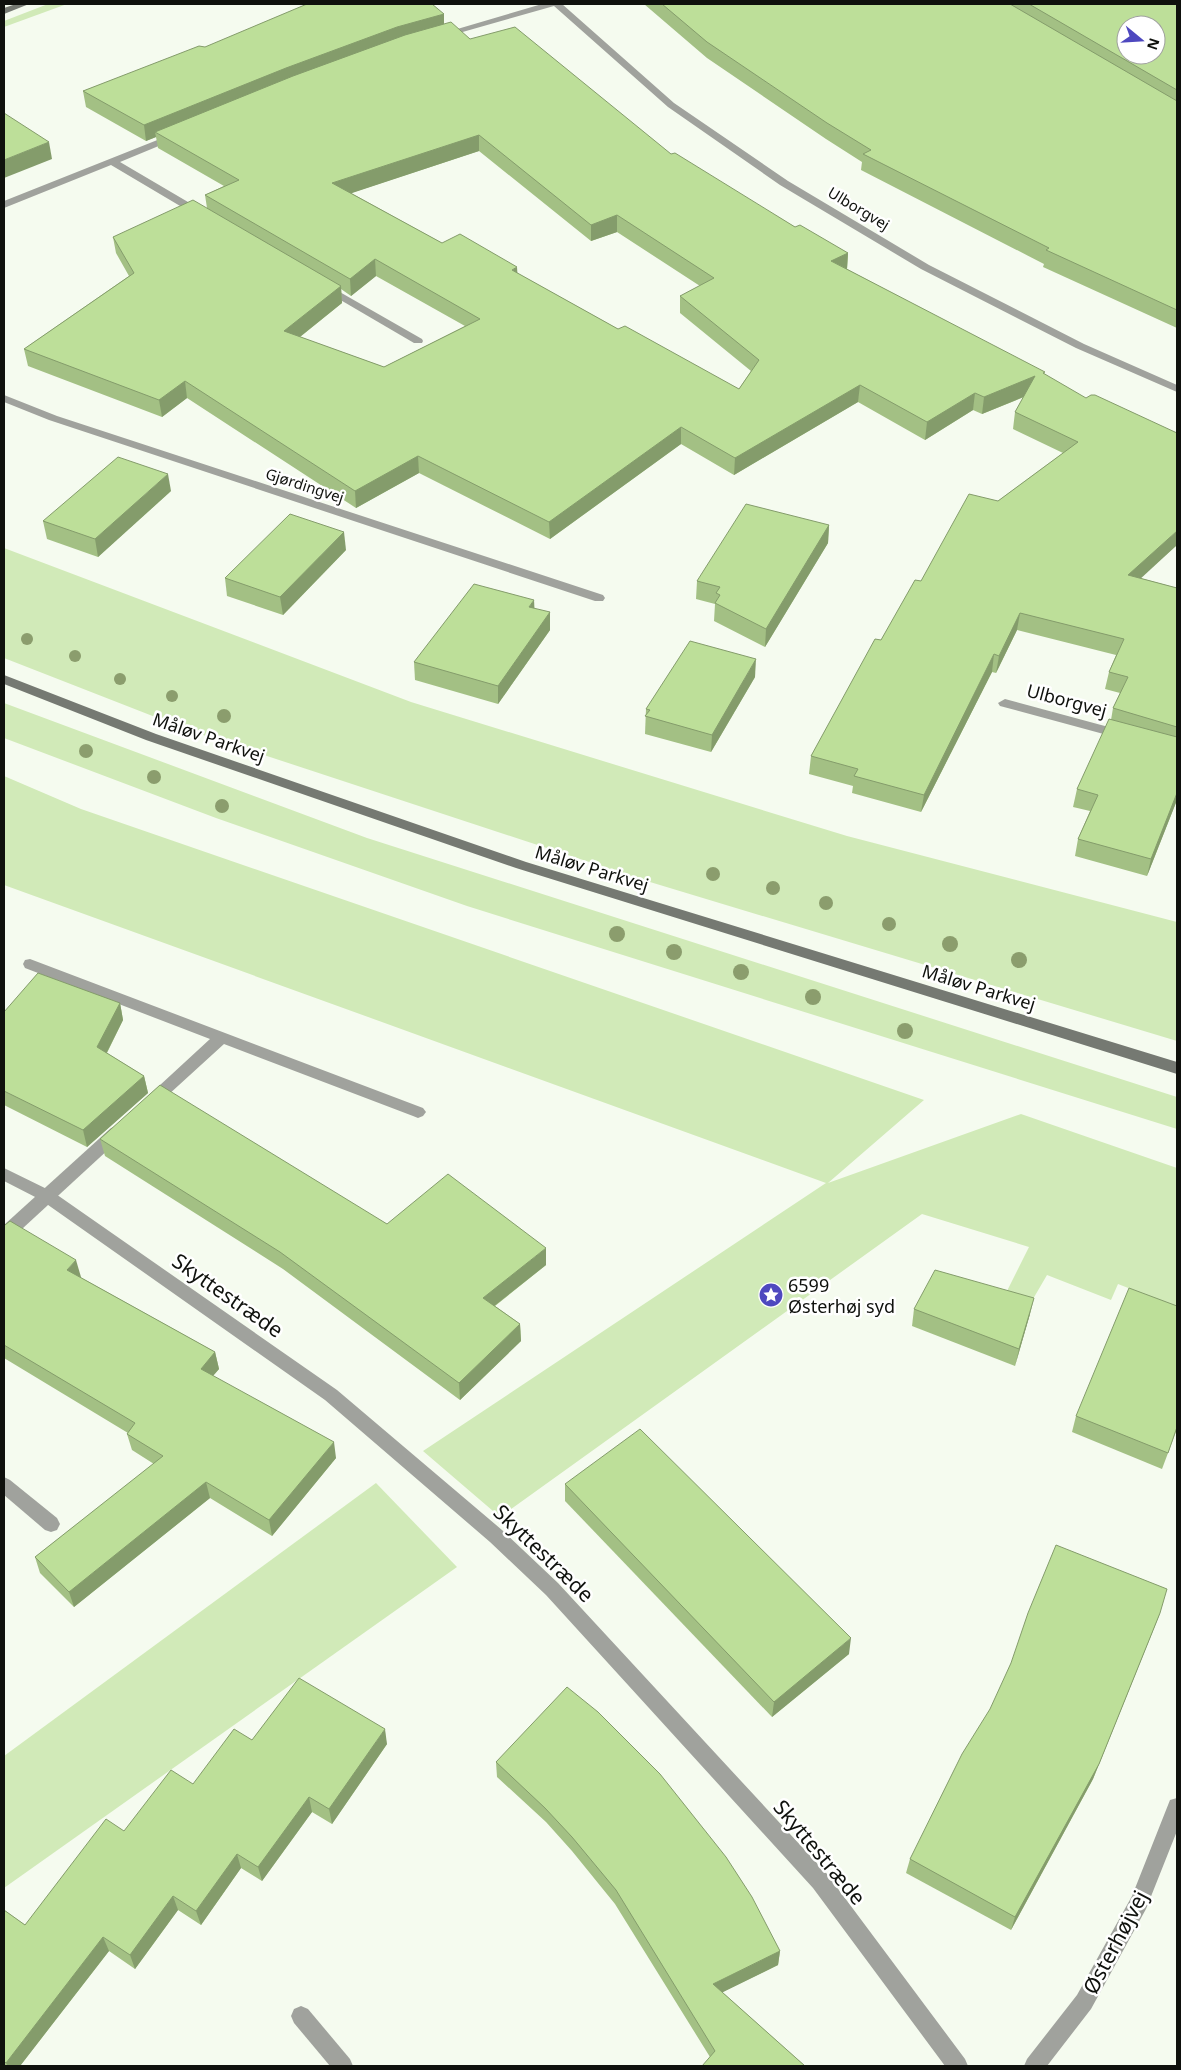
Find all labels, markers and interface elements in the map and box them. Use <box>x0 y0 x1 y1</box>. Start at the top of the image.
north arrow <box>1116 15 1166 65</box>
text: N <box>1143 36 1165 53</box>
street label: Ulborgvej <box>825 182 893 234</box>
street label: Gjørdingvej <box>263 463 347 507</box>
street label: Ulborgvej <box>1024 678 1110 722</box>
street label: Måløv Parkvej <box>150 707 268 767</box>
street label: Måløv Parkvej <box>532 839 652 897</box>
street label: Måløv Parkvej <box>919 958 1039 1016</box>
street label: Skyttestræde <box>167 1246 289 1344</box>
place label: 6599 Østerhøj syd <box>788 1273 895 1318</box>
place icon: 6599 Østerhøj syd <box>758 1282 784 1308</box>
street label: Skyttestræde <box>488 1498 600 1608</box>
street label: Skyttestræde <box>768 1793 872 1911</box>
street label: Østerhøjvej <box>1076 1885 1154 1999</box>

